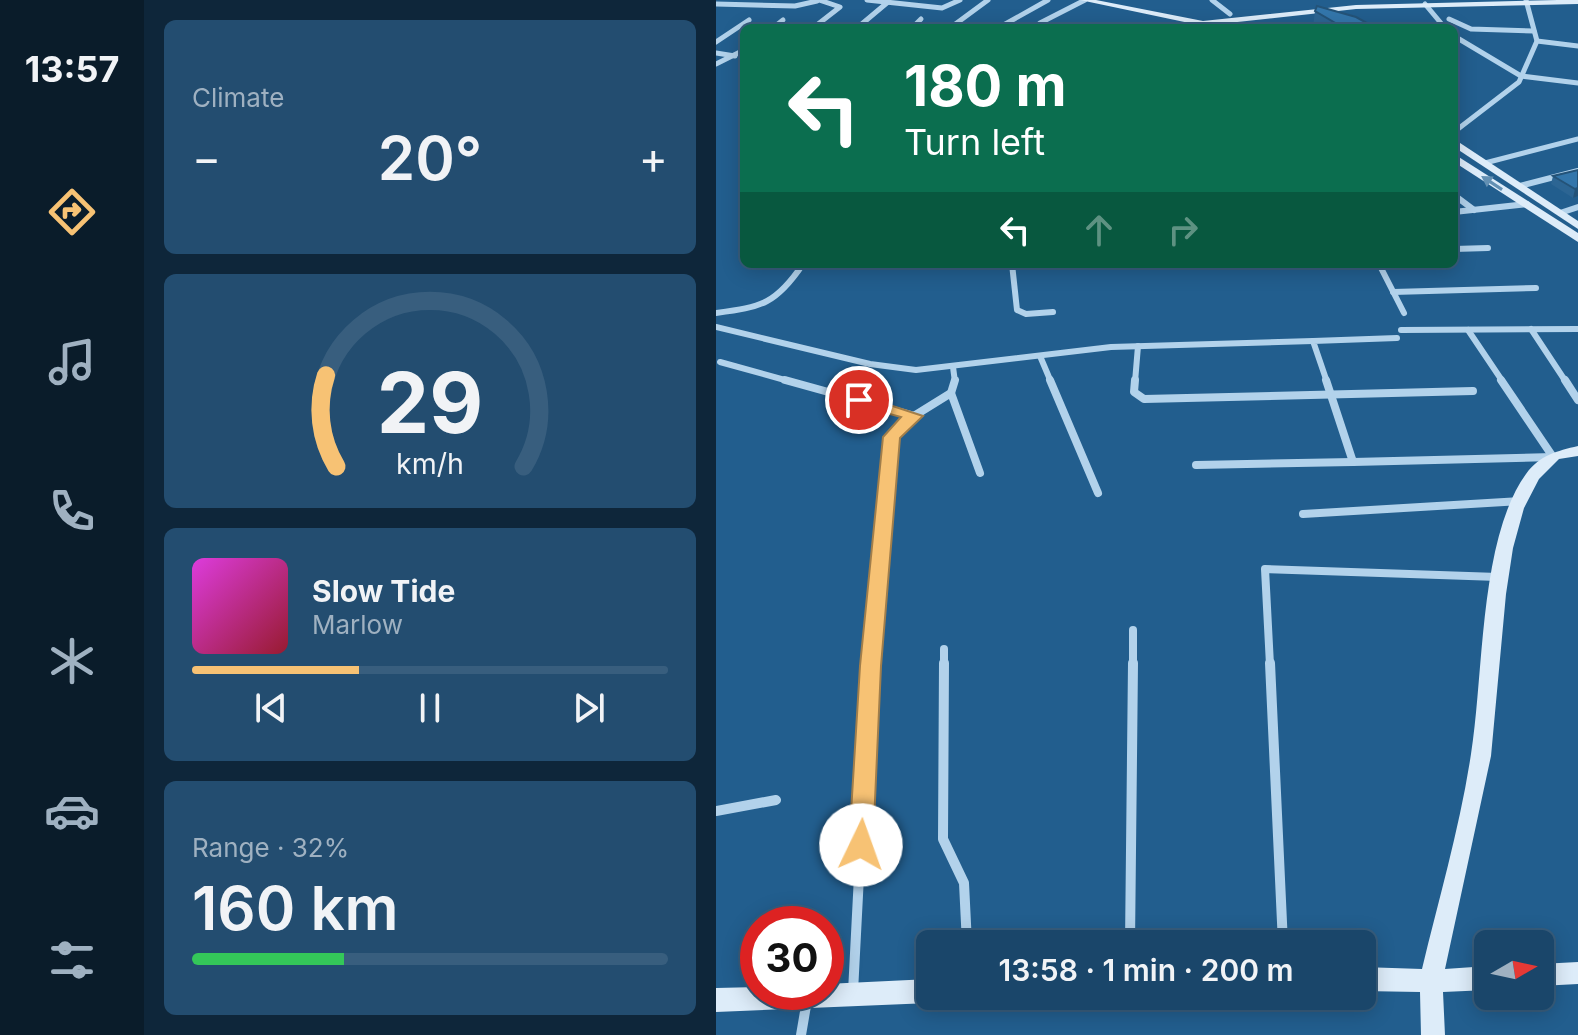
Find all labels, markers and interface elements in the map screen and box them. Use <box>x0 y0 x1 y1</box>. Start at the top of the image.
text: 13:57 <box>25 47 119 91</box>
text: 180 m <box>904 52 1067 120</box>
icon: left <box>772 56 876 160</box>
text: Climate <box>192 82 284 113</box>
text: Turn left <box>904 120 1045 164</box>
text: 20° <box>378 122 482 194</box>
text: − <box>192 131 221 185</box>
text: + <box>639 131 668 185</box>
one-way arrow <box>1482 175 1503 190</box>
icon: directions <box>44 184 100 240</box>
icon: left <box>993 208 1037 252</box>
icon: ahead <box>1077 208 1121 252</box>
icon: right <box>1161 208 1205 252</box>
icon: music <box>44 334 100 390</box>
text: 29 <box>377 351 483 452</box>
pin <box>825 366 893 434</box>
icon: arrive <box>837 378 881 422</box>
text: km/h <box>396 446 464 481</box>
icon: phone <box>44 483 100 539</box>
text: Slow Tide <box>312 573 455 609</box>
text: Marlow <box>312 609 403 640</box>
icon: climate <box>44 633 100 689</box>
icon: previous <box>249 686 293 730</box>
icon: pause <box>408 686 452 730</box>
icon: next <box>567 686 611 730</box>
icon: car <box>44 783 100 839</box>
position arrow <box>819 803 903 887</box>
text: Range · 32% <box>192 832 349 863</box>
text: 160 km <box>192 872 399 944</box>
speed limit sign: 30 <box>740 906 844 1010</box>
north arrow <box>1474 930 1554 1010</box>
map controls <box>1474 930 1554 1010</box>
icon: filters <box>44 932 100 988</box>
text: 13:58 · 1 min · 200 m <box>998 952 1294 988</box>

